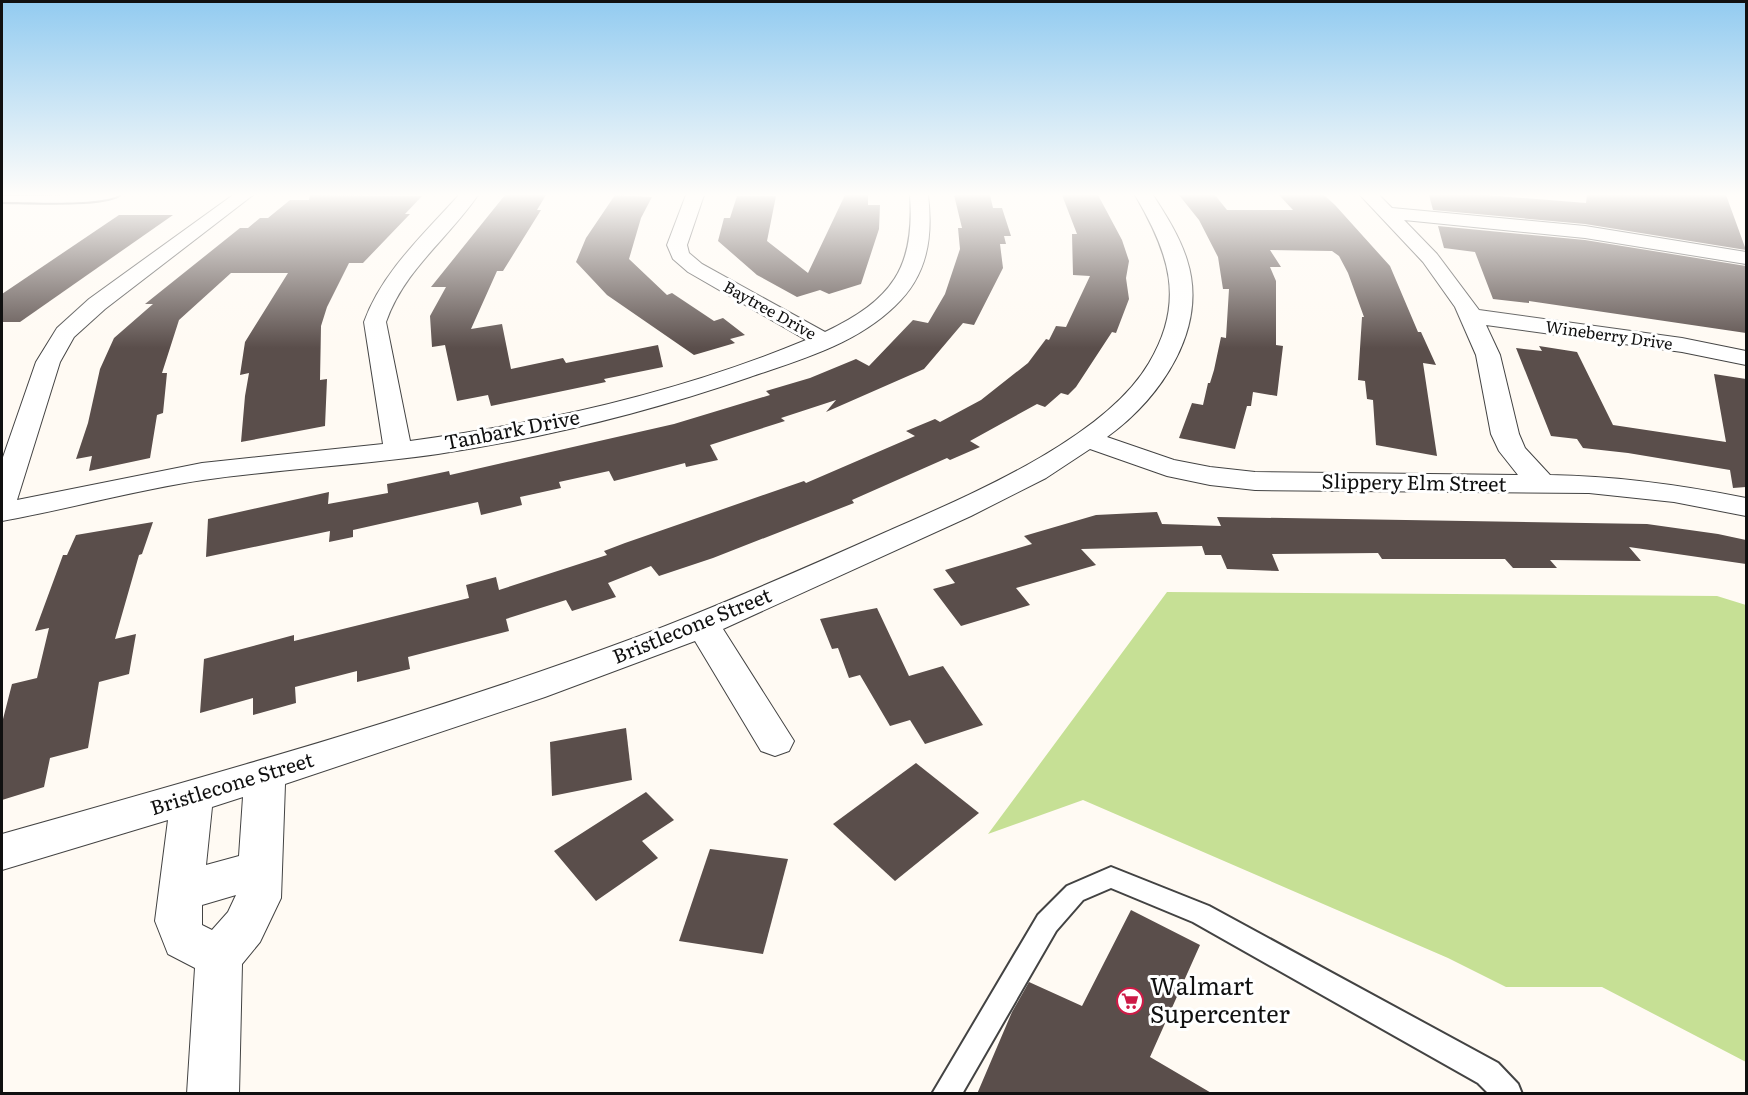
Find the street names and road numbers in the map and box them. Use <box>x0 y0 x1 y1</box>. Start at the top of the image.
street label: Baytree Drive <box>720 274 821 345</box>
street label: Wineberry Drive <box>1544 313 1674 355</box>
street label: Tanbark Drive <box>441 400 582 456</box>
street label: Slippery Elm Street <box>1321 464 1507 498</box>
street label: Bristlecone Street <box>607 579 775 670</box>
street label: Bristlecone Street <box>146 743 317 821</box>

